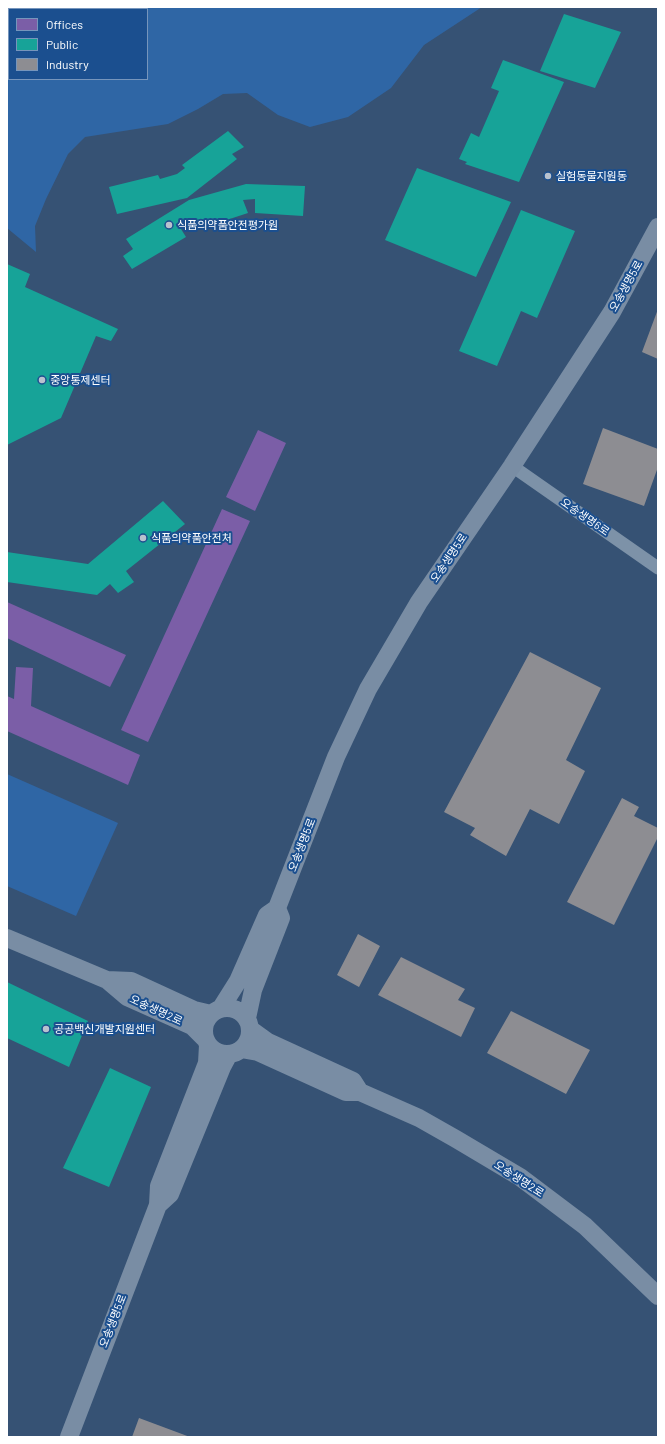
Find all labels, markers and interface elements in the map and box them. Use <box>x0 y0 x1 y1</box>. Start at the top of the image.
legend <box>8 8 148 80</box>
text: Offices <box>46 17 83 31</box>
text: Public <box>46 37 78 51</box>
text: Industry <box>46 57 89 71</box>
place label: 실험동물지원동 <box>556 169 627 183</box>
marker: 실험동물지원동 <box>543 171 553 181</box>
place label: 식품의약품안전평가원 <box>177 218 278 232</box>
marker: 식품의약품안전평가원 <box>164 220 174 230</box>
street label: 오송생명5로 <box>607 258 645 314</box>
place label: 중앙통제센터 <box>50 373 111 387</box>
marker: 중앙통제센터 <box>37 375 47 385</box>
street label: 오송생명6로 <box>558 495 612 539</box>
place label: 식품의약품안전처 <box>151 531 232 545</box>
street label: 오송생명5로 <box>428 531 470 585</box>
marker: 식품의약품안전처 <box>138 533 148 543</box>
street label: 오송생명5로 <box>286 816 318 874</box>
street label: 오송생명2로 <box>128 992 184 1028</box>
place label: 공공백신개발지원센터 <box>54 1022 155 1036</box>
marker: 공공백신개발지원센터 <box>41 1024 51 1034</box>
street label: 오송생명2로 <box>492 1158 546 1200</box>
street label: 오송생명5로 <box>97 1292 129 1350</box>

